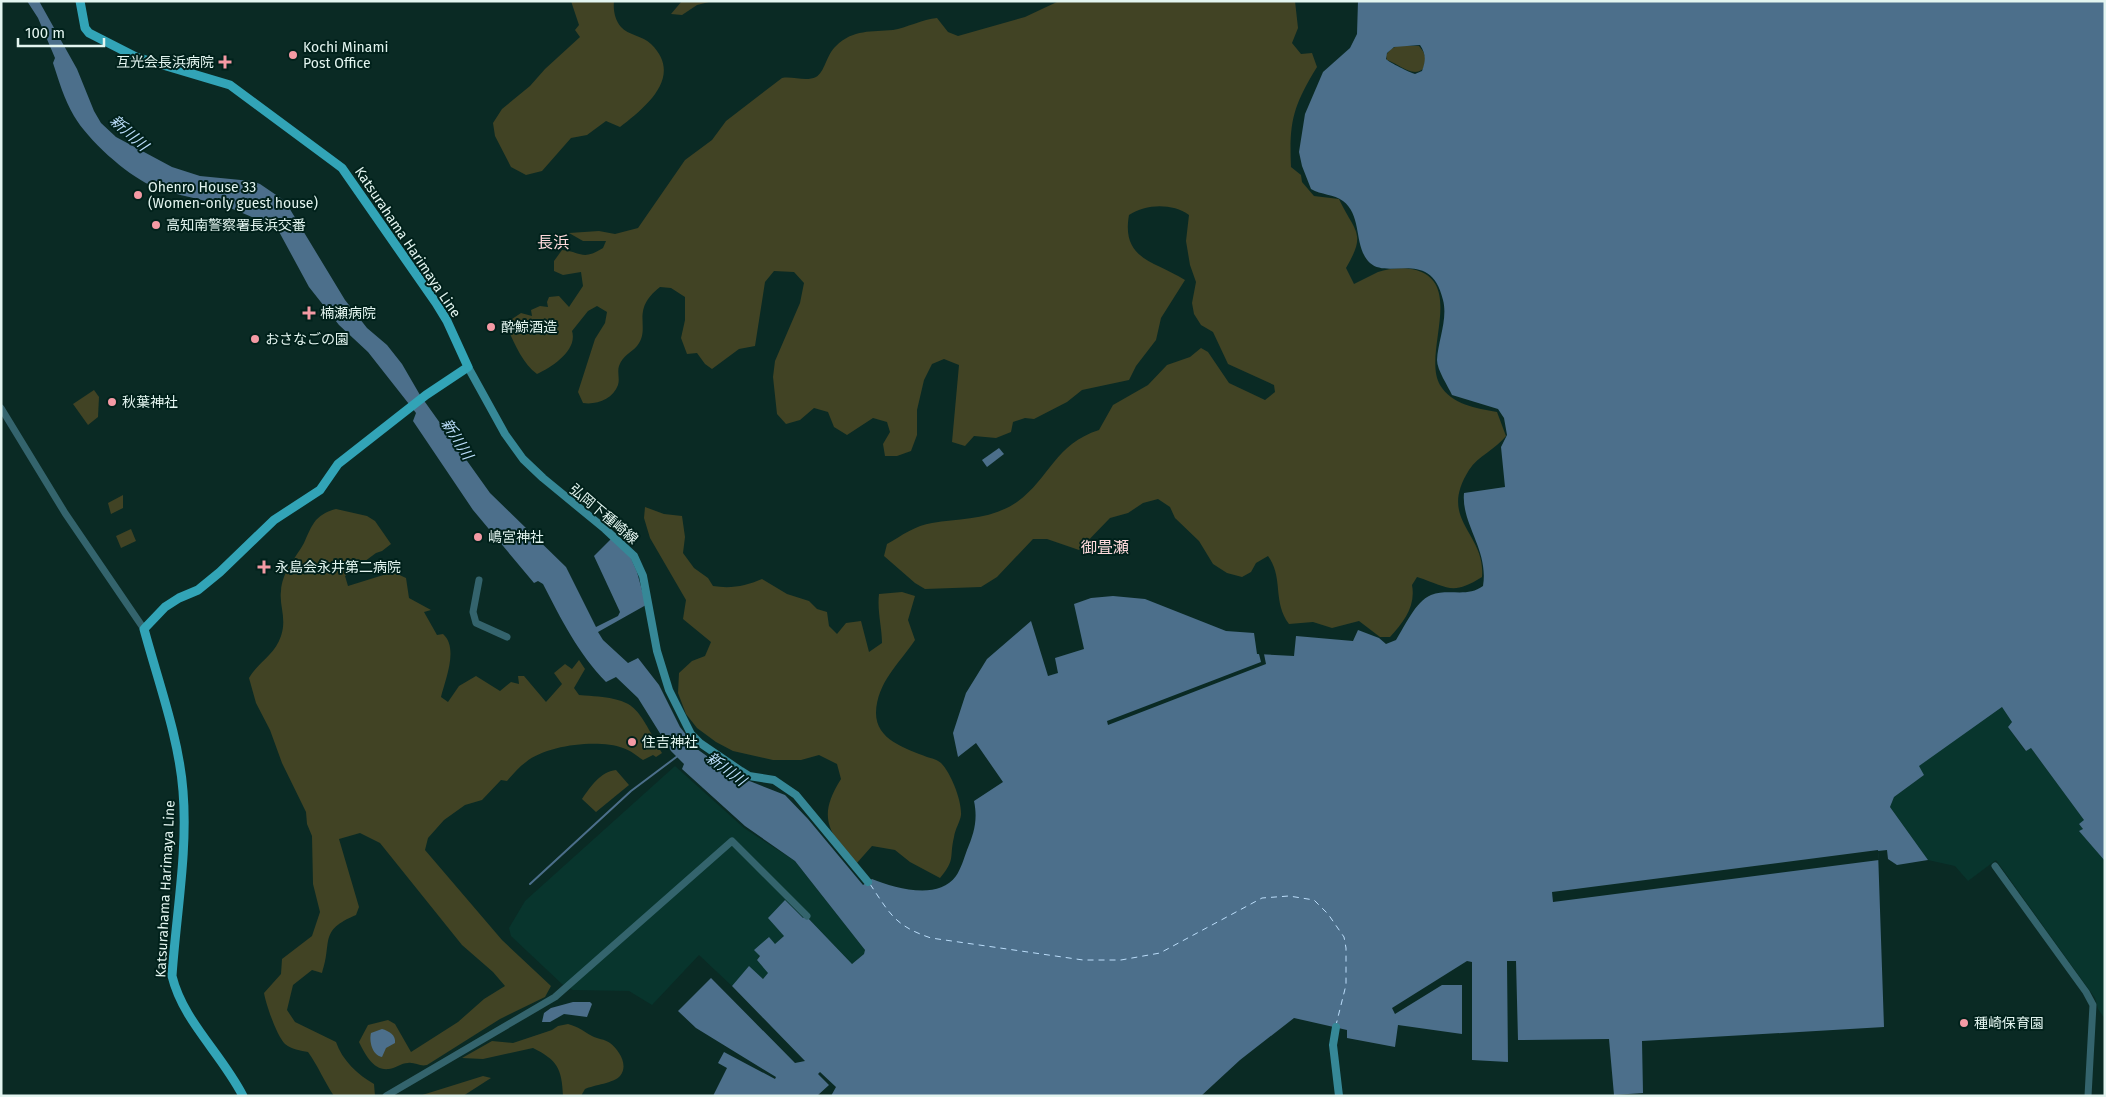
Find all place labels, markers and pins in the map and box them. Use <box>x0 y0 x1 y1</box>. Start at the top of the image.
place label: Kochi Minami Post Office <box>303 39 388 72</box>
marker: Kochi Minami Post Office <box>287 49 299 61</box>
place label: 互光会長浜病院 <box>116 54 214 71</box>
marker: 互光会長浜病院 <box>218 55 232 69</box>
place label: Ohenro House 33 (Women-only guest house) <box>148 179 318 212</box>
marker: Ohenro House 33 (Women-only guest house) <box>132 189 144 201</box>
place label: 高知南警察署長浜交番 <box>166 217 306 234</box>
marker: 高知南警察署長浜交番 <box>150 219 162 231</box>
place label: 楠瀬病院 <box>320 305 376 322</box>
marker: 楠瀬病院 <box>302 306 316 320</box>
place label: 酔鯨酒造 <box>501 319 557 336</box>
marker: 酔鯨酒造 <box>485 321 497 333</box>
place label: おさなごの園 <box>265 331 349 348</box>
marker: おさなごの園 <box>249 333 261 345</box>
place label: 秋葉神社 <box>122 394 178 411</box>
marker: 秋葉神社 <box>106 396 118 408</box>
place label: 嶋宮神社 <box>488 529 544 546</box>
marker: 嶋宮神社 <box>472 531 484 543</box>
place label: 永島会永井第二病院 <box>275 559 401 576</box>
marker: 永島会永井第二病院 <box>257 560 271 574</box>
place label: 住吉神社 <box>642 734 698 751</box>
marker: 住吉神社 <box>626 736 638 748</box>
place label: 種崎保育園 <box>1974 1015 2044 1032</box>
marker: 種崎保育園 <box>1958 1017 1970 1029</box>

